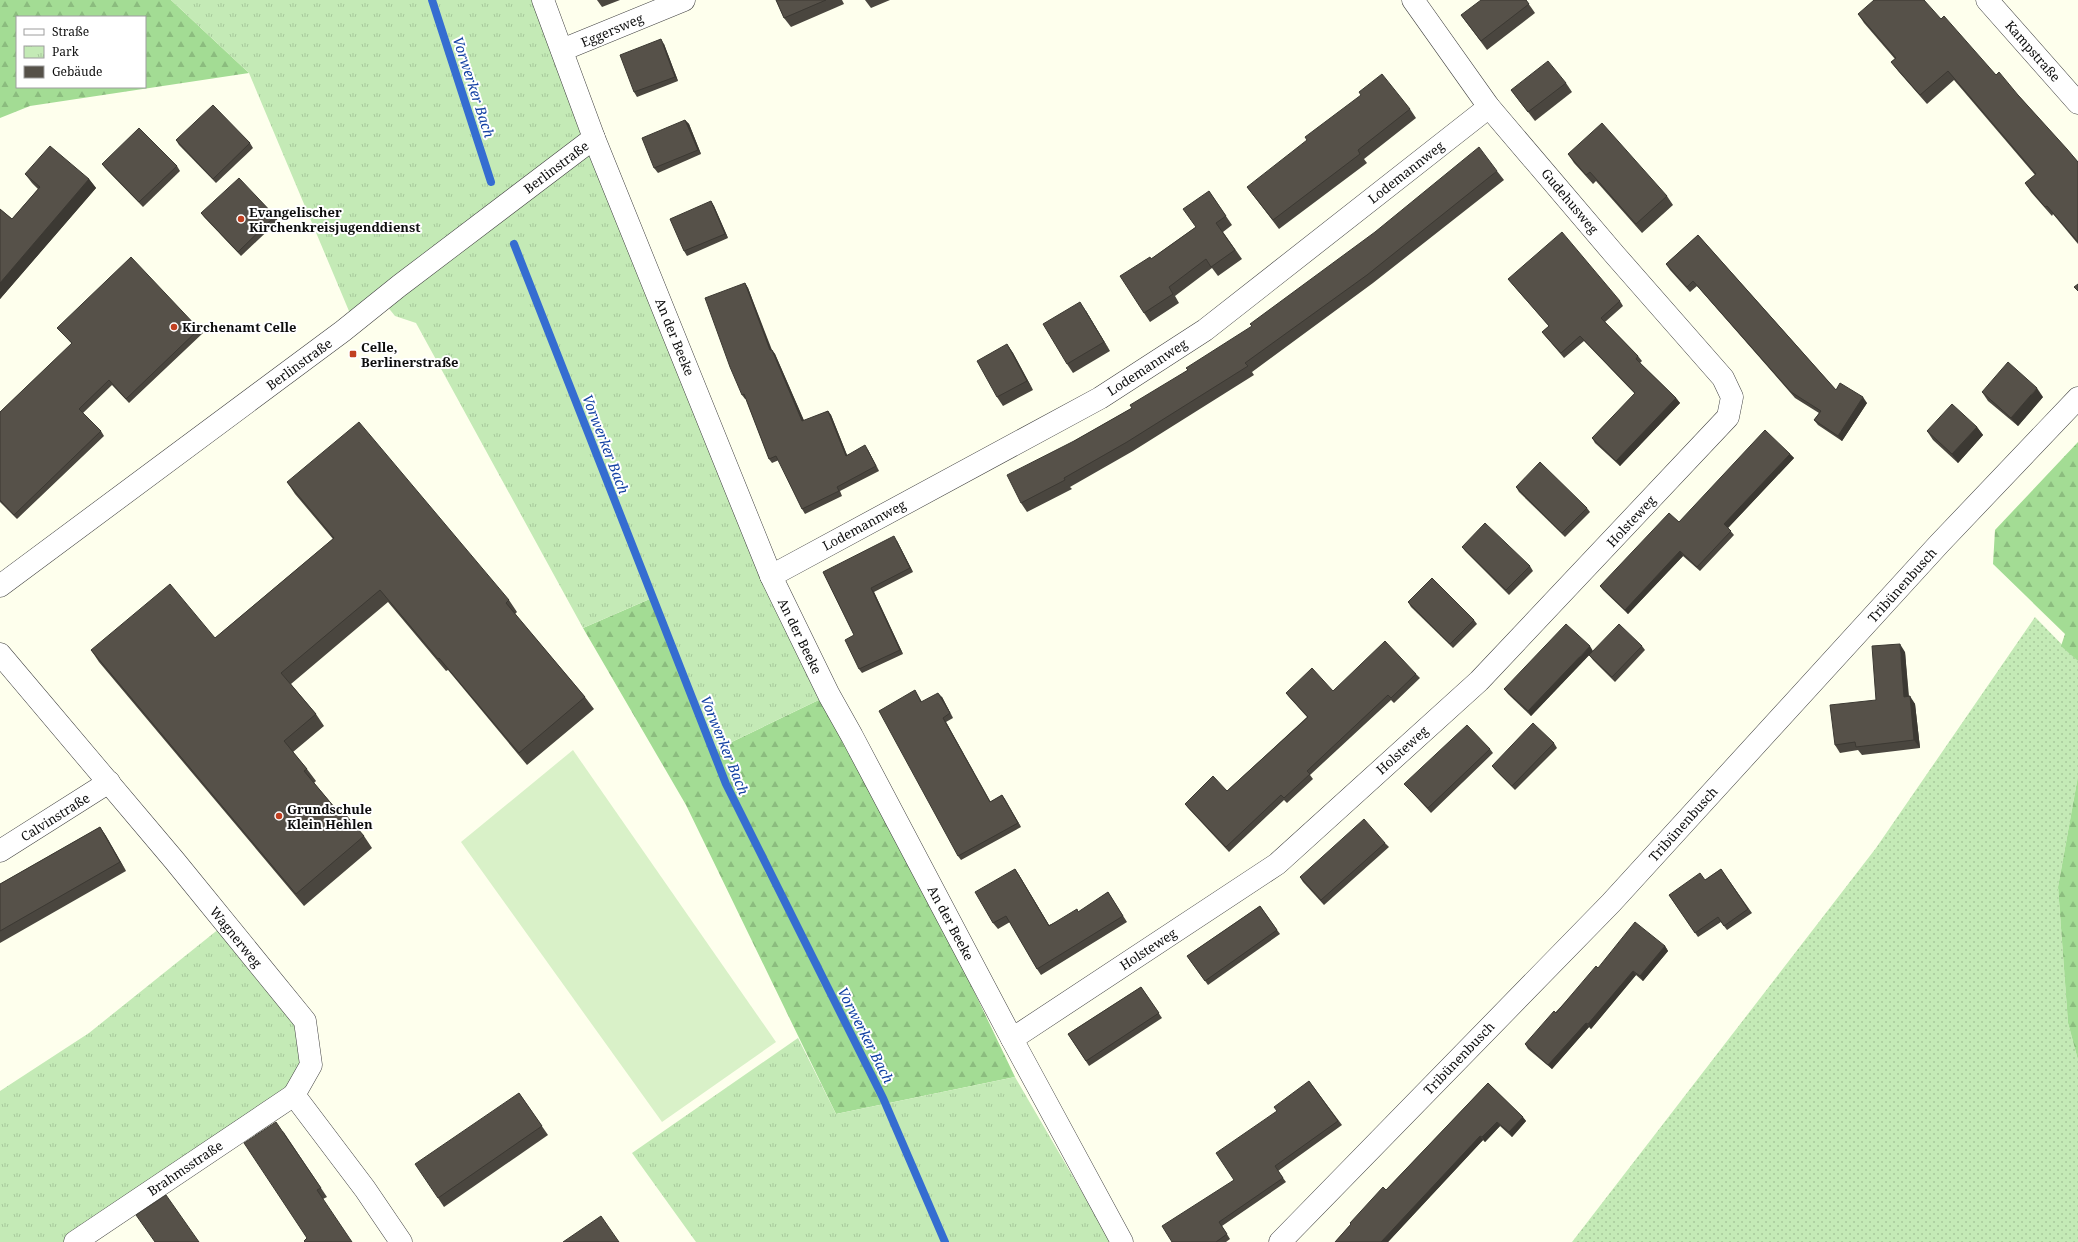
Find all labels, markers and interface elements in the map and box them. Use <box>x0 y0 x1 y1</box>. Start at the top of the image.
street label: Eggersweg <box>578 9 646 51</box>
legend <box>16 16 146 88</box>
street label: Kampstraße <box>2001 17 2065 85</box>
text: Straße <box>52 23 89 40</box>
water label: Vorwerker Bach <box>449 34 500 141</box>
text: Park <box>52 43 80 60</box>
text: Gebäude <box>52 63 103 80</box>
street label: Berlinstraße <box>520 137 592 197</box>
street label: Lodemannweg <box>1364 137 1448 207</box>
street label: Gudehusweg <box>1537 165 1603 237</box>
place label: Evangelischer Kirchenkreisjugenddienst <box>249 203 421 236</box>
marker: Evangelischer Kirchenkreisjugenddienst <box>236 214 246 224</box>
street label: An der Beeke <box>651 296 699 378</box>
place label: Kirchenamt Celle <box>182 318 297 336</box>
marker: Kirchenamt Celle <box>169 322 179 332</box>
street label: Berlinstraße <box>262 334 336 394</box>
street label: Lodemannweg <box>1103 334 1191 400</box>
place label: Celle, Berlinerstraße <box>361 338 459 371</box>
marker: Celle, Berlinerstraße <box>348 349 358 359</box>
water label: Vorwerker Bach <box>578 391 634 497</box>
street label: Holsteweg <box>1602 491 1660 551</box>
street label: Lodemannweg <box>819 495 909 555</box>
street label: Tribünenbusch <box>1864 544 1940 626</box>
street label: An der Beeke <box>774 595 826 677</box>
water label: Vorwerker Bach <box>696 693 754 798</box>
street label: Holsteweg <box>1372 722 1432 778</box>
street label: Tribünenbusch <box>1645 783 1721 865</box>
street label: Calvinstraße <box>17 789 93 845</box>
place label: Grundschule Klein Hehlen <box>287 800 373 833</box>
marker: Grundschule Klein Hehlen <box>274 811 284 821</box>
street label: An der Beeke <box>924 883 978 963</box>
street label: Wagnerweg <box>206 903 266 971</box>
street label: Holsteweg <box>1116 924 1180 974</box>
water label: Vorwerker Bach <box>834 984 899 1087</box>
street label: Tribünenbusch <box>1420 1018 1498 1098</box>
street label: Brahmsstraße <box>144 1136 226 1200</box>

